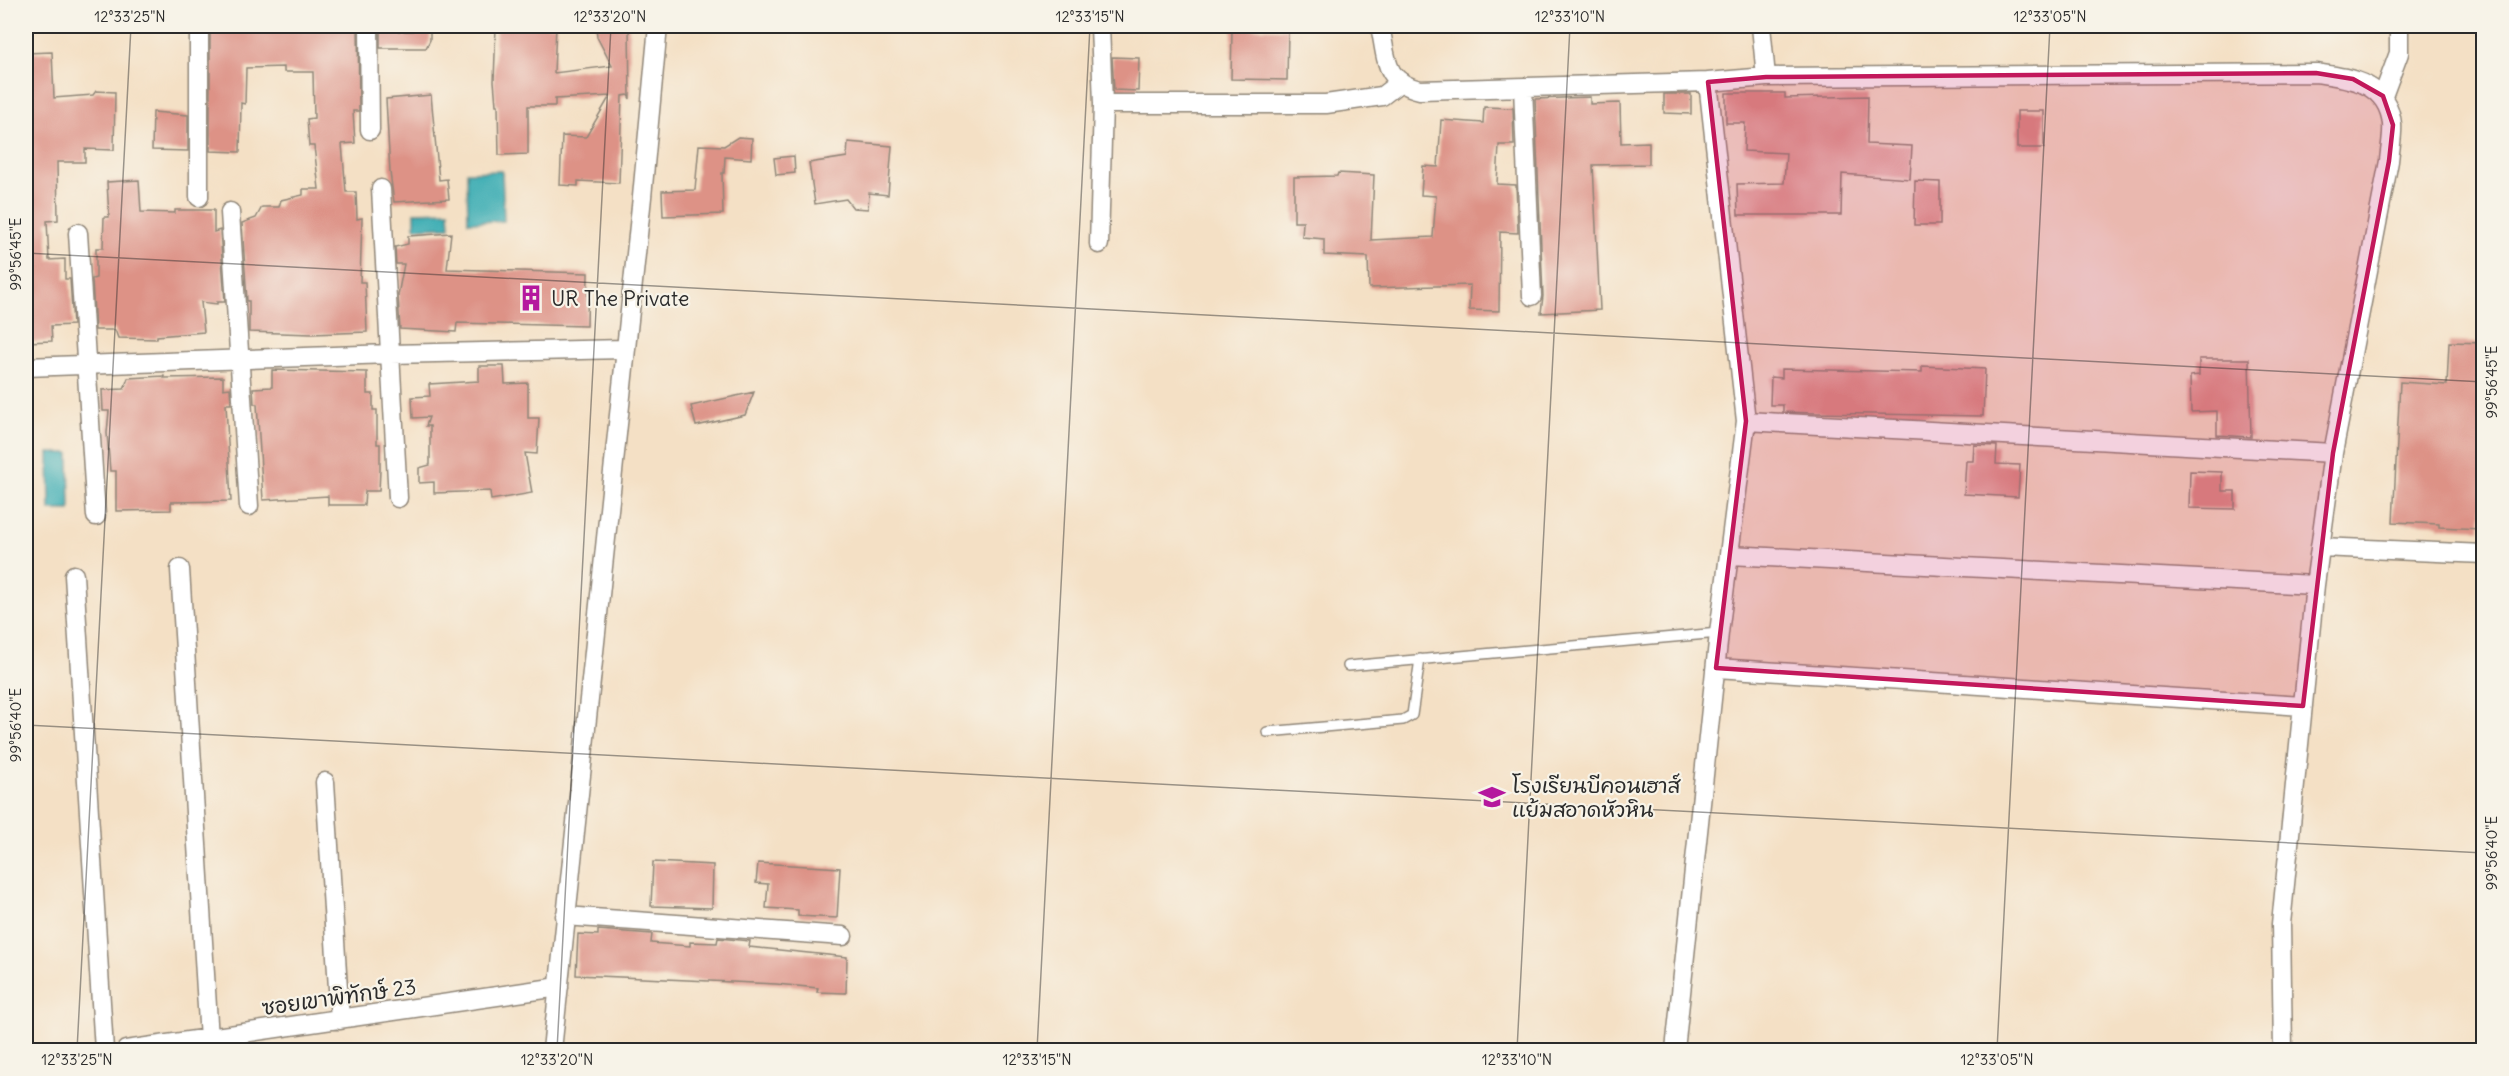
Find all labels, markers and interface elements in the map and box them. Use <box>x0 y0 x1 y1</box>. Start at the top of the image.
text: 12°33'25"N <box>94 7 166 26</box>
text: 12°33'20"N <box>574 7 646 26</box>
text: 12°33'15"N <box>1055 7 1125 26</box>
text: 12°33'10"N <box>1535 7 1605 26</box>
text: 12°33'05"N <box>2013 7 2087 26</box>
text: 99°56'45"E <box>6 217 25 291</box>
building icon: UR The Private <box>516 283 546 313</box>
place label: UR The Private <box>551 285 689 312</box>
text: 99°56'45"E <box>2482 345 2501 419</box>
text: 99°56'40"E <box>6 688 25 762</box>
place label: โรงเรียนบีคอนเฮาส์ แย้มสอาดหัวหิน <box>1512 772 1682 823</box>
school or university icon: โรงเรียนบีคอนเฮาส์ แย้มสอาดหัวหิน <box>1477 782 1507 812</box>
text: 99°56'40"E <box>2482 816 2501 890</box>
street label: ซอยเขาพิทักษ์ 23 <box>260 973 418 1021</box>
text: 12°33'25"N <box>41 1050 113 1069</box>
text: 12°33'20"N <box>521 1050 593 1069</box>
text: 12°33'15"N <box>1002 1050 1072 1069</box>
text: 12°33'10"N <box>1482 1050 1552 1069</box>
text: 12°33'05"N <box>1960 1050 2034 1069</box>

